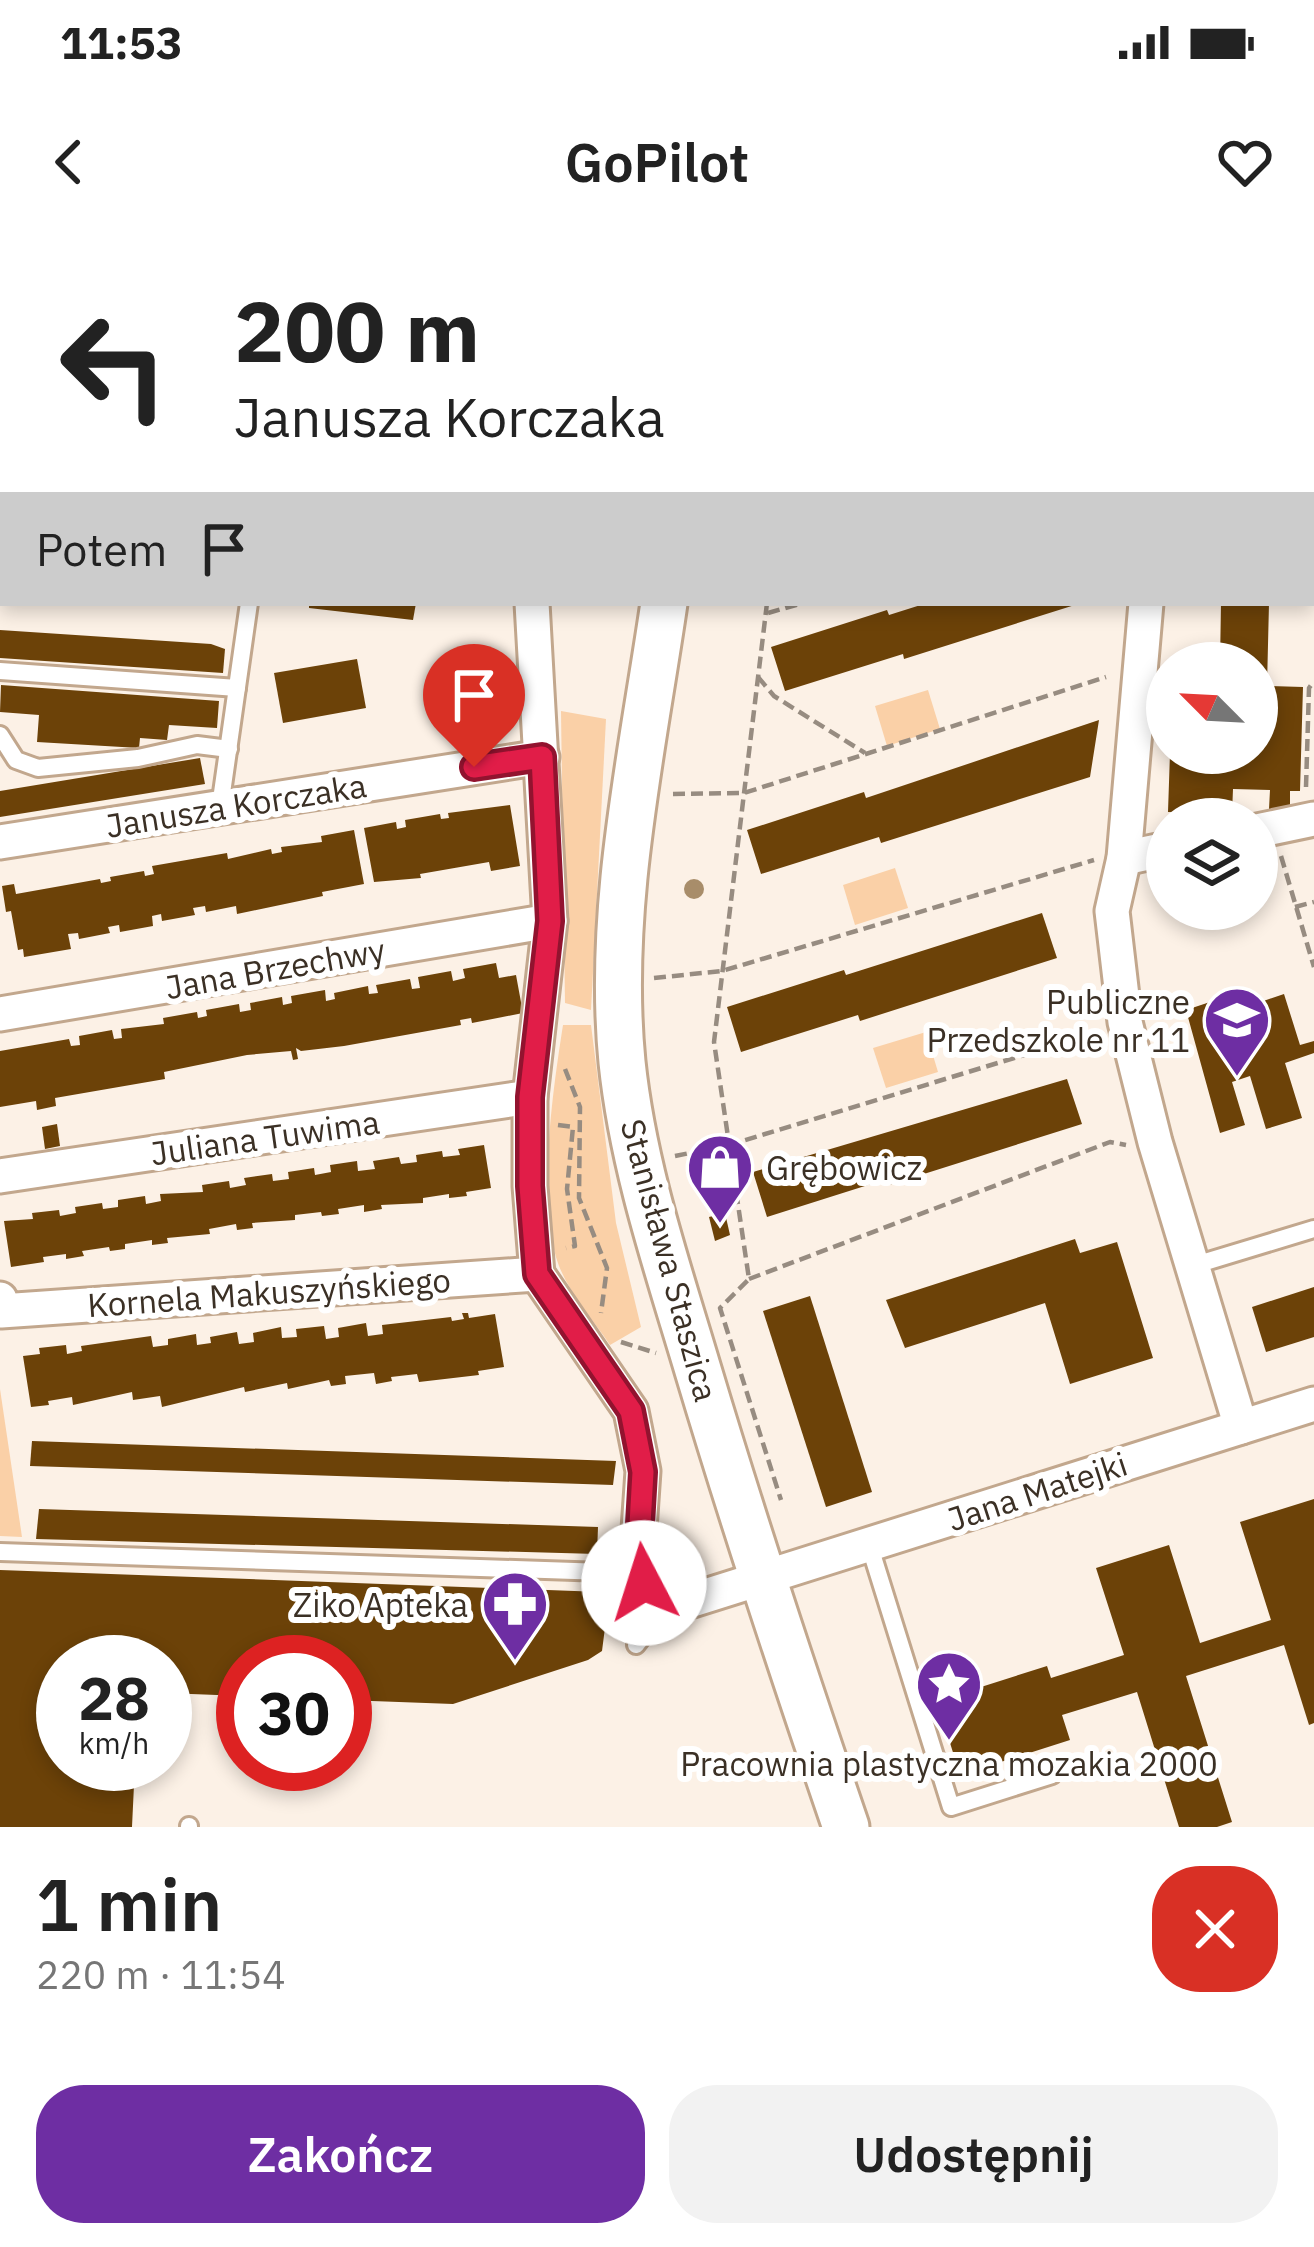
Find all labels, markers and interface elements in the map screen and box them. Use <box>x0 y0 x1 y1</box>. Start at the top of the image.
text: 11:53 <box>60 13 183 71</box>
text: GoPilot <box>565 127 749 197</box>
icon: back <box>36 129 102 195</box>
icon: heart <box>1212 129 1278 195</box>
text: 200 m <box>234 276 480 385</box>
icon: left <box>36 288 192 444</box>
text: Janusza Korczaka <box>234 382 665 452</box>
icon: arrive <box>191 516 257 582</box>
text: Potem <box>36 520 167 578</box>
north arrow <box>1146 642 1278 774</box>
map controls <box>1146 642 1278 930</box>
pin <box>423 644 525 767</box>
icon: arrive <box>441 662 507 728</box>
street label: Janusza Korczaka <box>103 763 369 847</box>
button: layers <box>1146 798 1278 930</box>
street label: Jana Brzechwy <box>162 928 388 1008</box>
place label: Publiczne Przedszkole nr 11 <box>926 980 1190 1061</box>
school or university icon: Publiczne Przedszkole nr 11 <box>1202 985 1272 1079</box>
street label: Juliana Tuwima <box>148 1100 382 1174</box>
street label: Stanisława Staszica <box>612 1114 728 1406</box>
shop icon: Grębowicz <box>685 1132 755 1226</box>
place label: Grębowicz <box>766 1146 922 1189</box>
street label: Kornela Makuszyńskiego <box>86 1258 452 1326</box>
street label: Jana Matejki <box>942 1442 1132 1540</box>
position arrow <box>581 1520 707 1646</box>
pharmacy icon: Ziko Apteka <box>480 1569 550 1663</box>
place label: Ziko Apteka <box>293 1583 468 1626</box>
speed limit sign: 30 <box>216 1635 372 1791</box>
place icon: Pracownia plastyczna mozakia 2000 <box>914 1649 984 1743</box>
text: 28 <box>78 1658 150 1737</box>
text: km/h <box>79 1723 149 1762</box>
place label: Pracownia plastyczna mozakia 2000 <box>680 1742 1218 1785</box>
text: 1 min <box>36 1857 222 1951</box>
button: close <box>1152 1866 1278 1992</box>
text: 220 m · 11:54 <box>36 1949 286 2000</box>
button: Zakończ <box>36 2085 645 2223</box>
button: Udostępnij <box>669 2085 1278 2223</box>

